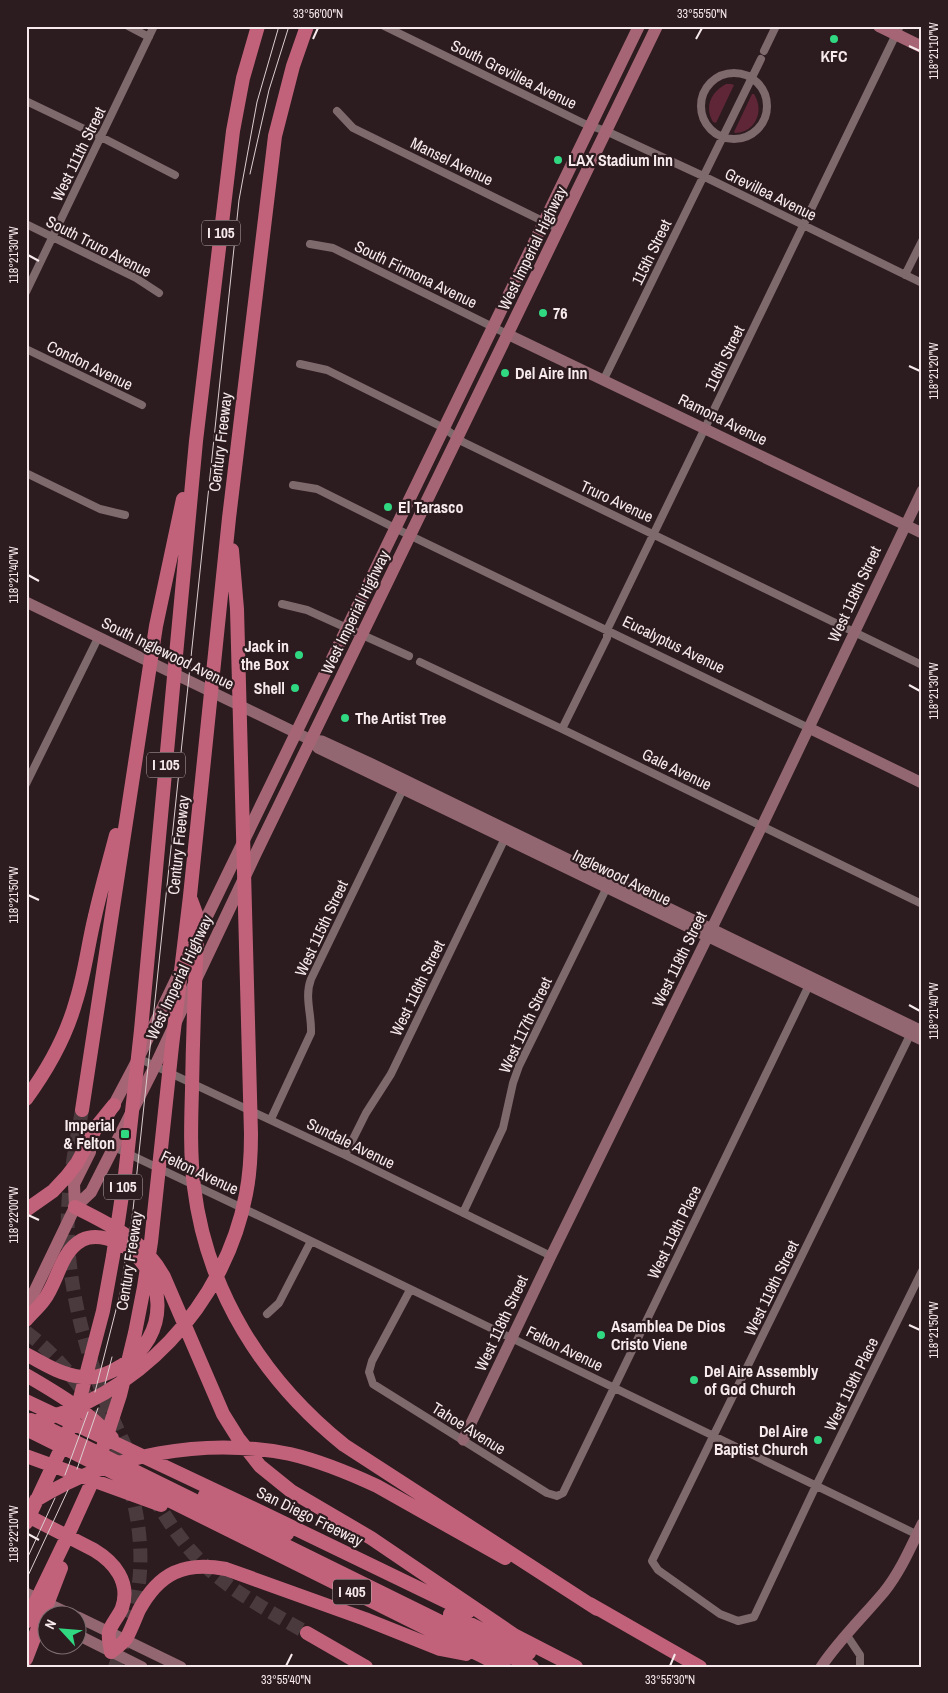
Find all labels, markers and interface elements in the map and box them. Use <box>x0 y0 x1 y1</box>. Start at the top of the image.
text: 33°56'00"N <box>293 6 343 22</box>
text: 33°55'50"N <box>677 6 727 22</box>
text: 118°21'10"W <box>926 22 942 80</box>
marker: KFC <box>828 33 840 45</box>
street label: South Grevillea Avenue <box>447 34 581 114</box>
place label: KFC <box>821 45 847 67</box>
street label: West 111th Street <box>46 103 111 205</box>
street label: Mansel Avenue <box>407 131 497 191</box>
place label: LAX Stadium Inn <box>568 149 673 171</box>
marker: LAX Stadium Inn <box>552 154 564 166</box>
street label: Grevillea Avenue <box>721 162 821 226</box>
street label: West Imperial Highway <box>492 182 572 314</box>
street label: South Truro Avenue <box>42 210 156 282</box>
street label: 115th Street <box>626 215 676 289</box>
road number: I 105 <box>202 220 240 246</box>
text: 118°21'30"W <box>6 226 22 284</box>
street label: South Firmona Avenue <box>351 235 481 313</box>
place label: 76 <box>553 302 568 324</box>
marker: 76 <box>537 307 549 319</box>
street label: 116th Street <box>699 321 749 395</box>
street label: Condon Avenue <box>43 335 137 395</box>
text: 118°21'20"W <box>926 342 942 400</box>
place label: Del Aire Inn <box>515 362 587 384</box>
marker: Del Aire Inn <box>499 367 511 379</box>
street label: Ramona Avenue <box>675 388 771 450</box>
street label: Century Freeway <box>203 391 237 493</box>
street label: Truro Avenue <box>577 475 657 527</box>
place label: El Tarasco <box>398 496 463 518</box>
marker: El Tarasco <box>382 501 394 513</box>
street label: West 118th Street <box>822 542 886 646</box>
text: 118°21'40"W <box>6 546 22 604</box>
street label: West Imperial Highway <box>315 546 395 678</box>
street label: Eucalyptus Avenue <box>619 610 729 678</box>
street label: South Inglewood Avenue <box>98 611 238 695</box>
place label: Jack in the Box <box>241 635 290 675</box>
marker: Jack in the Box <box>293 649 305 661</box>
text: 118°21'30"W <box>926 662 942 720</box>
place label: Shell <box>254 677 285 699</box>
marker: Shell <box>289 682 301 694</box>
place label: The Artist Tree <box>355 707 446 729</box>
marker: The Artist Tree <box>339 712 351 724</box>
street label: Gale Avenue <box>639 743 715 795</box>
road number: I 105 <box>147 752 185 778</box>
street label: Century Freeway <box>162 794 194 896</box>
street label: Inglewood Avenue <box>569 844 675 910</box>
text: 118°21'50"W <box>6 866 22 924</box>
street label: West 115th Street <box>289 876 353 980</box>
street label: West 118th Street <box>646 907 712 1010</box>
street label: West Imperial Highway <box>140 911 218 1043</box>
street label: West 116th Street <box>384 936 450 1039</box>
street label: West 117th Street <box>493 973 557 1077</box>
text: 118°21'40"W <box>926 982 942 1040</box>
street label: Sundale Avenue <box>303 1112 399 1174</box>
place label: Imperial & Felton <box>63 1114 115 1154</box>
marker: Imperial & Felton <box>119 1128 131 1140</box>
street label: Felton Avenue <box>158 1144 242 1200</box>
road number: I 105 <box>104 1174 142 1200</box>
street label: West 118th Place <box>642 1181 706 1283</box>
text: 118°22'00"W <box>6 1186 22 1244</box>
street label: Century Freeway <box>110 1210 148 1312</box>
street label: West 119th Street <box>738 1236 804 1339</box>
street label: West 118th Street <box>469 1271 533 1375</box>
text: 118°21'50"W <box>926 1301 942 1359</box>
place label: Asamblea De Dios Cristo Viene <box>611 1315 725 1355</box>
street label: Felton Avenue <box>523 1320 607 1376</box>
marker: Asamblea De Dios Cristo Viene <box>595 1329 607 1341</box>
street label: West 119th Place <box>819 1333 883 1435</box>
place label: Del Aire Assembly of God Church <box>704 1360 819 1400</box>
marker: Del Aire Assembly of God Church <box>688 1374 700 1386</box>
street label: Tahoe Avenue <box>428 1397 510 1459</box>
place label: Del Aire Baptist Church <box>714 1420 808 1460</box>
marker: Del Aire Baptist Church <box>812 1434 824 1446</box>
street label: San Diego Freeway <box>253 1481 367 1551</box>
text: 118°22'10"W <box>6 1505 22 1563</box>
road number: I 405 <box>333 1580 371 1604</box>
north arrow <box>38 1606 88 1656</box>
text: N <box>40 1617 60 1632</box>
text: 33°55'40"N <box>261 1672 311 1688</box>
text: 33°55'30"N <box>645 1672 695 1688</box>

